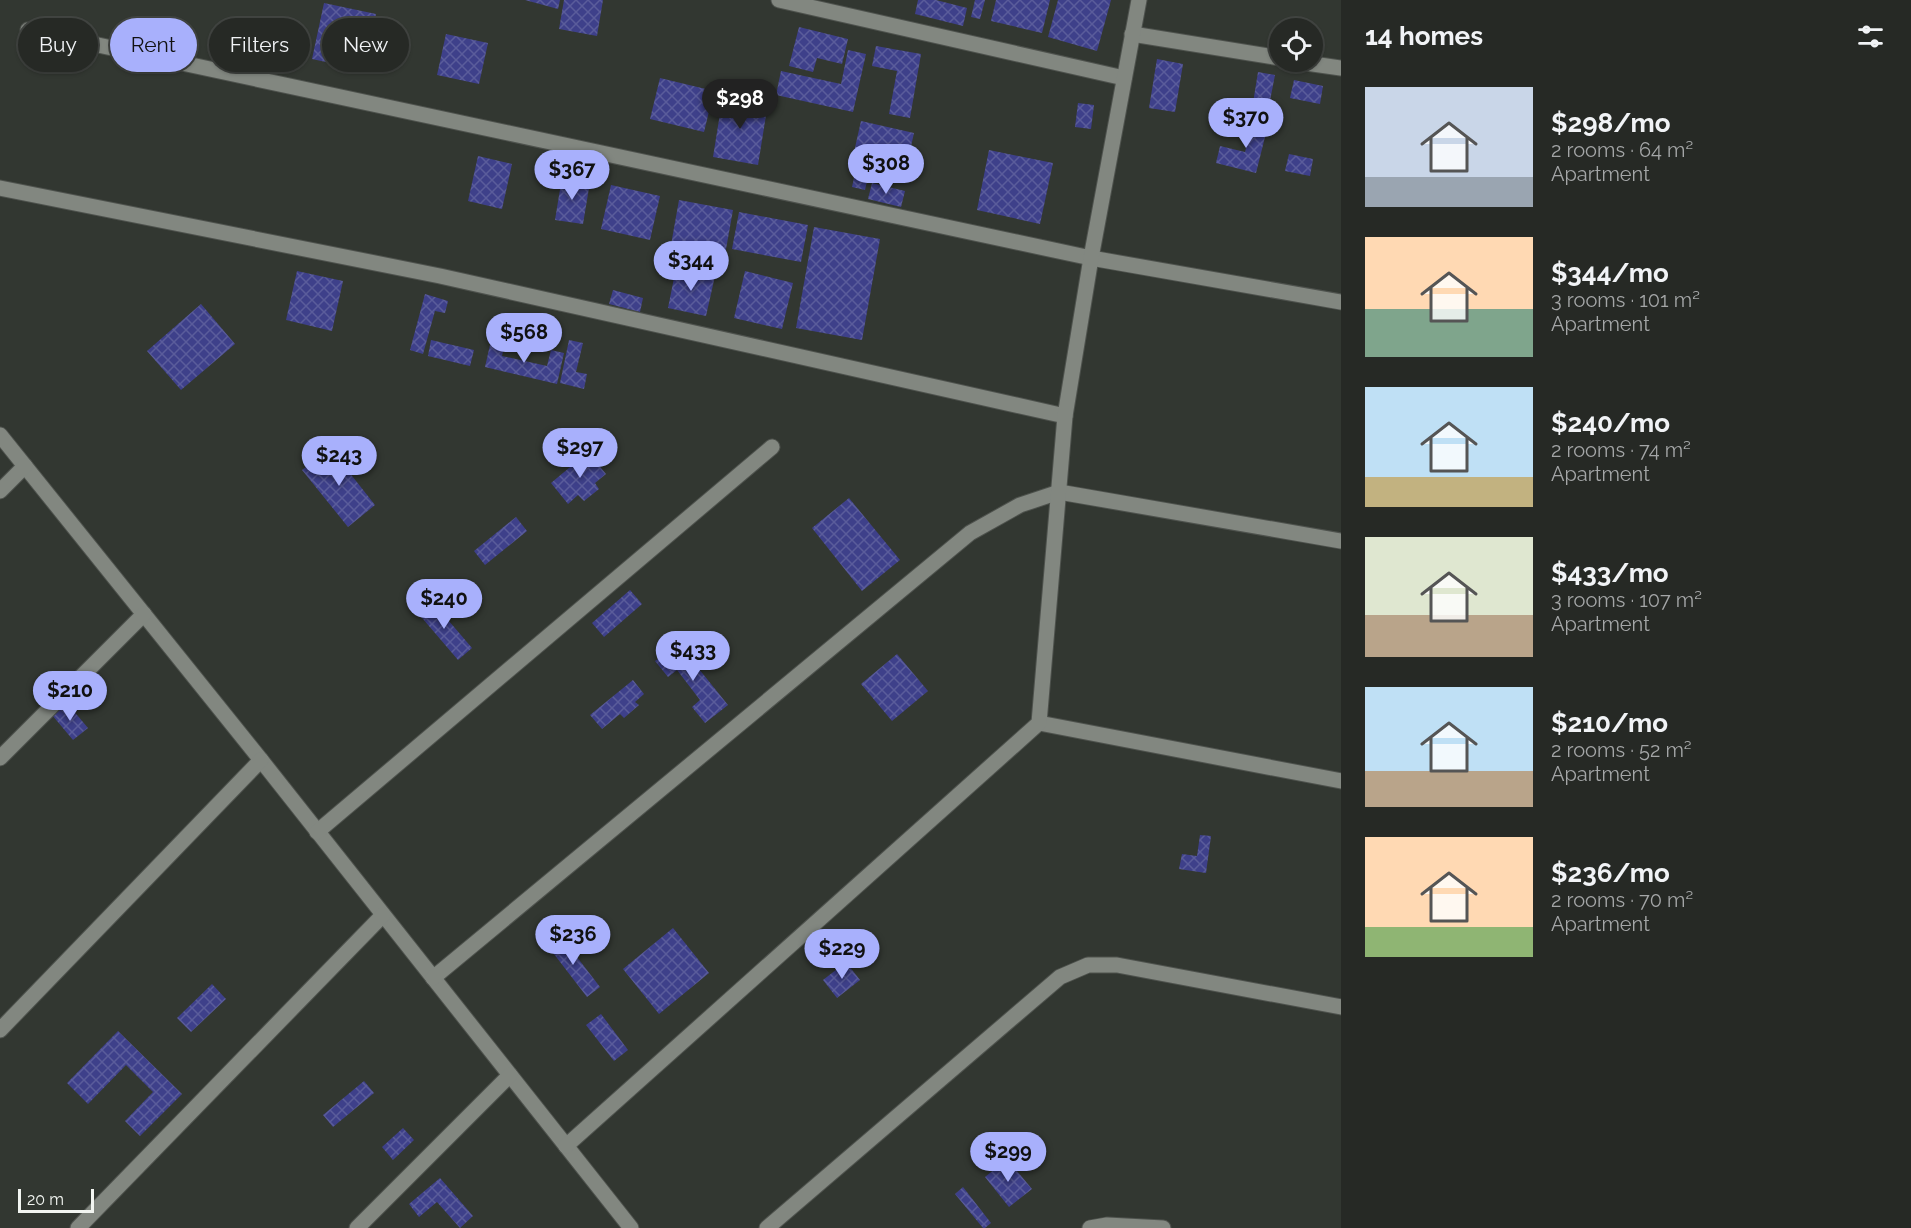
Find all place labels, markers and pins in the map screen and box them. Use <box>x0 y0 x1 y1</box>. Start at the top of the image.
pin: $298 <box>704 79 776 130</box>
pin: $370 <box>1210 98 1282 149</box>
pin: $308 <box>850 144 922 195</box>
pin: $367 <box>536 150 608 201</box>
pin: $344 <box>655 241 727 292</box>
pin: $568 <box>488 313 560 364</box>
pin: $297 <box>544 428 616 479</box>
pin: $243 <box>303 436 375 487</box>
pin: $240 <box>408 579 480 630</box>
pin: $433 <box>657 631 729 682</box>
pin: $210 <box>34 671 106 722</box>
pin: $236 <box>537 915 609 966</box>
pin: $229 <box>806 929 878 980</box>
pin: $299 <box>972 1132 1044 1183</box>

